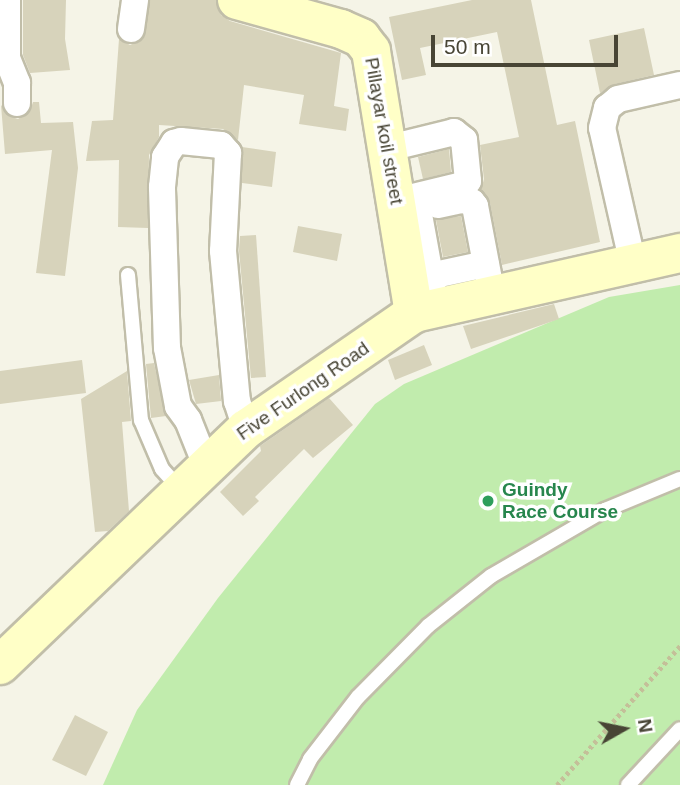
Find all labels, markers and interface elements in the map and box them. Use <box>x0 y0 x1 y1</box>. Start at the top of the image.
scale bar <box>435 21 622 65</box>
text: 50 m <box>444 35 491 58</box>
street label: Pillayar koil street <box>360 56 408 206</box>
street label: Five Furlong Road <box>232 337 374 445</box>
place label: Guindy Race Course <box>502 479 618 523</box>
marker: Guindy Race Course <box>480 493 496 509</box>
north arrow <box>589 694 659 764</box>
text: N <box>634 717 657 734</box>

